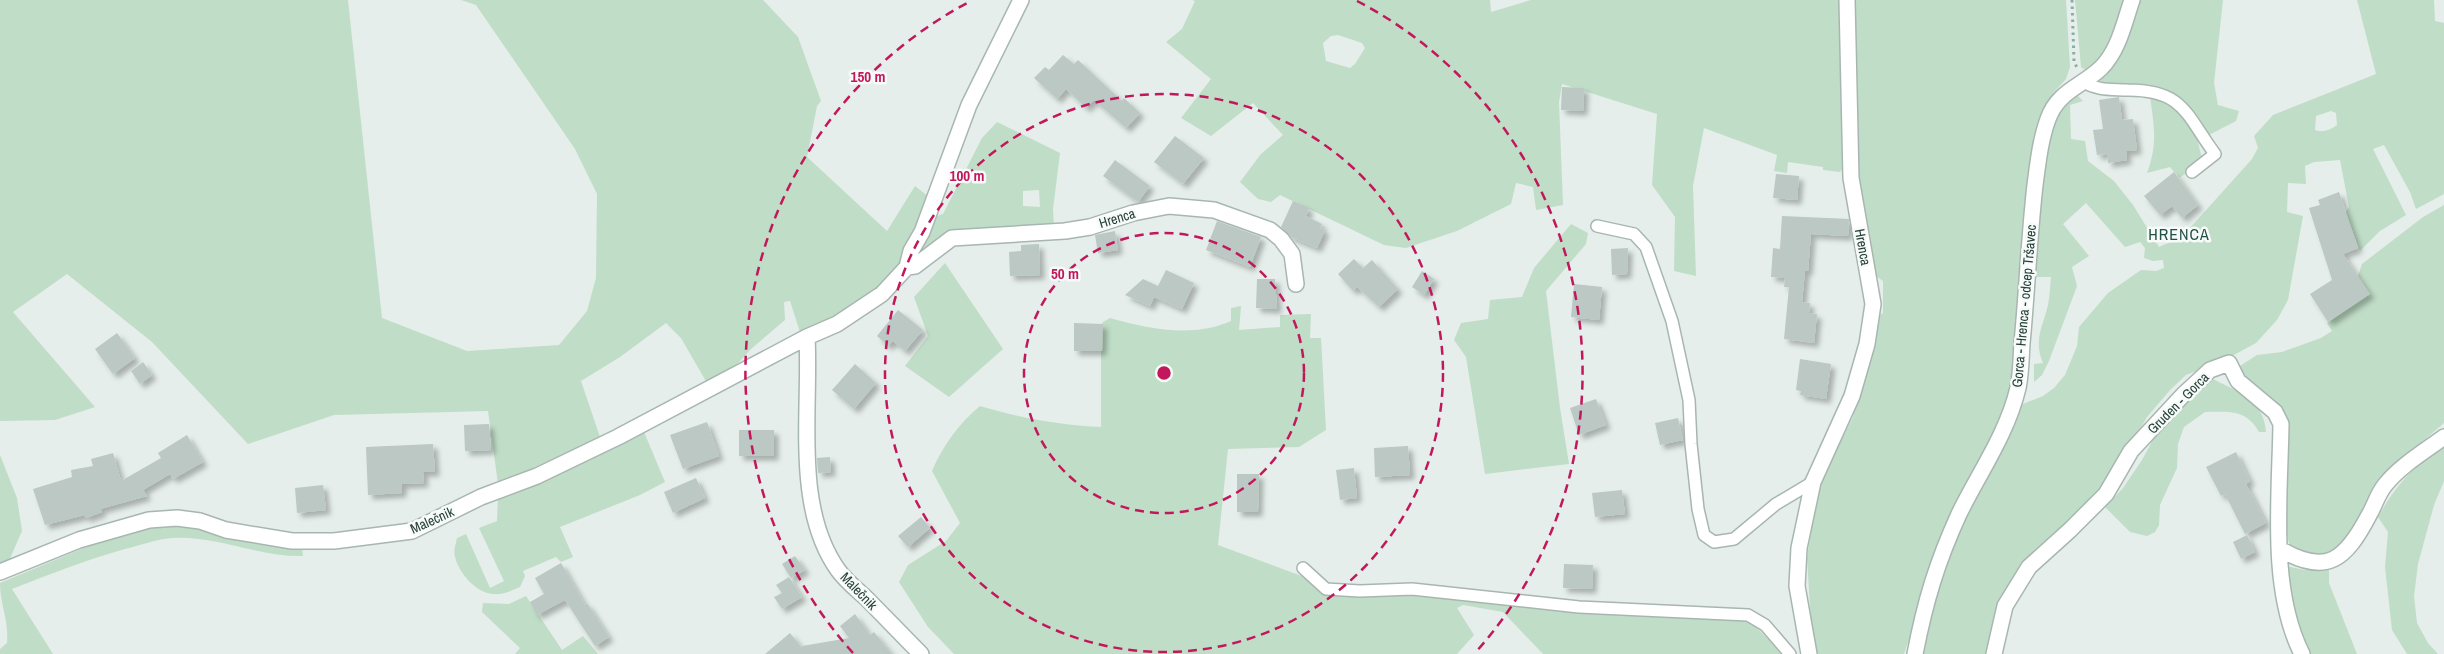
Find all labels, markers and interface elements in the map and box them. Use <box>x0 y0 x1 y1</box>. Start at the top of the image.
text: 150 m <box>851 66 885 87</box>
text: 100 m <box>950 165 984 186</box>
street label: Hrenca <box>1097 204 1138 232</box>
district label: HRENCA <box>2148 223 2210 245</box>
street label: Gorca - Hrenca - odcep Tršavec <box>2008 224 2040 388</box>
street label: Hrenca <box>1851 227 1875 267</box>
text: 50 m <box>1051 263 1079 284</box>
centre of rings <box>1155 364 1173 382</box>
street label: Gruden - Gorca <box>2143 368 2213 438</box>
street label: Malečnik <box>407 502 457 538</box>
street label: Malečnik <box>837 568 882 614</box>

